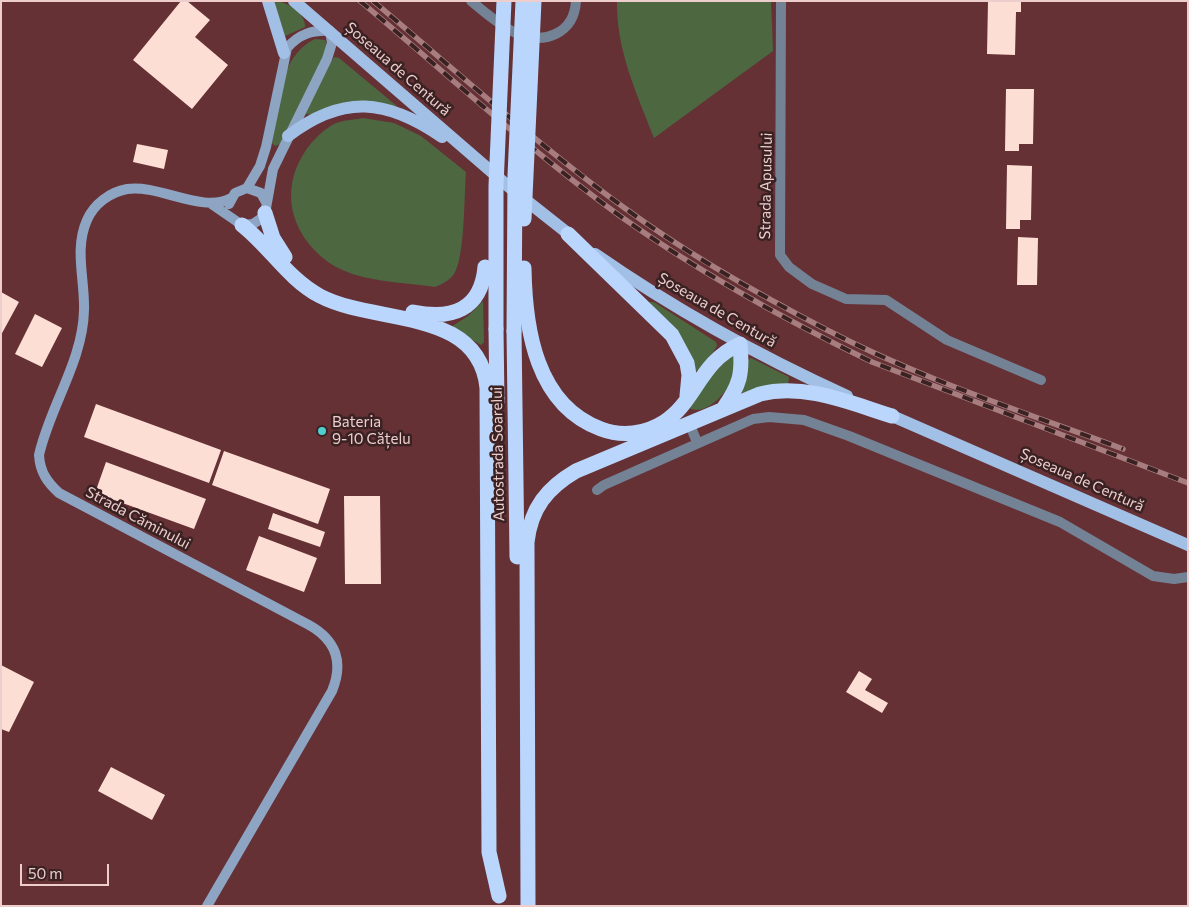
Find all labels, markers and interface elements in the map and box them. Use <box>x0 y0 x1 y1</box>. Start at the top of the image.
street label: Șoseaua de Centură <box>342 18 454 120</box>
street label: Strada Apusului <box>756 132 776 240</box>
street label: Șoseaua de Centură <box>655 269 779 351</box>
street label: Autostrada Soarelui <box>488 386 508 522</box>
place label: Bateria 9-10 Cățelu <box>332 413 411 448</box>
marker: Bateria 9-10 Cățelu <box>316 425 328 437</box>
street label: Șoseaua de Centură <box>1017 445 1147 515</box>
street label: Strada Căminului <box>83 483 193 553</box>
scale bar <box>22 854 111 886</box>
text: 50 m <box>28 864 62 882</box>

